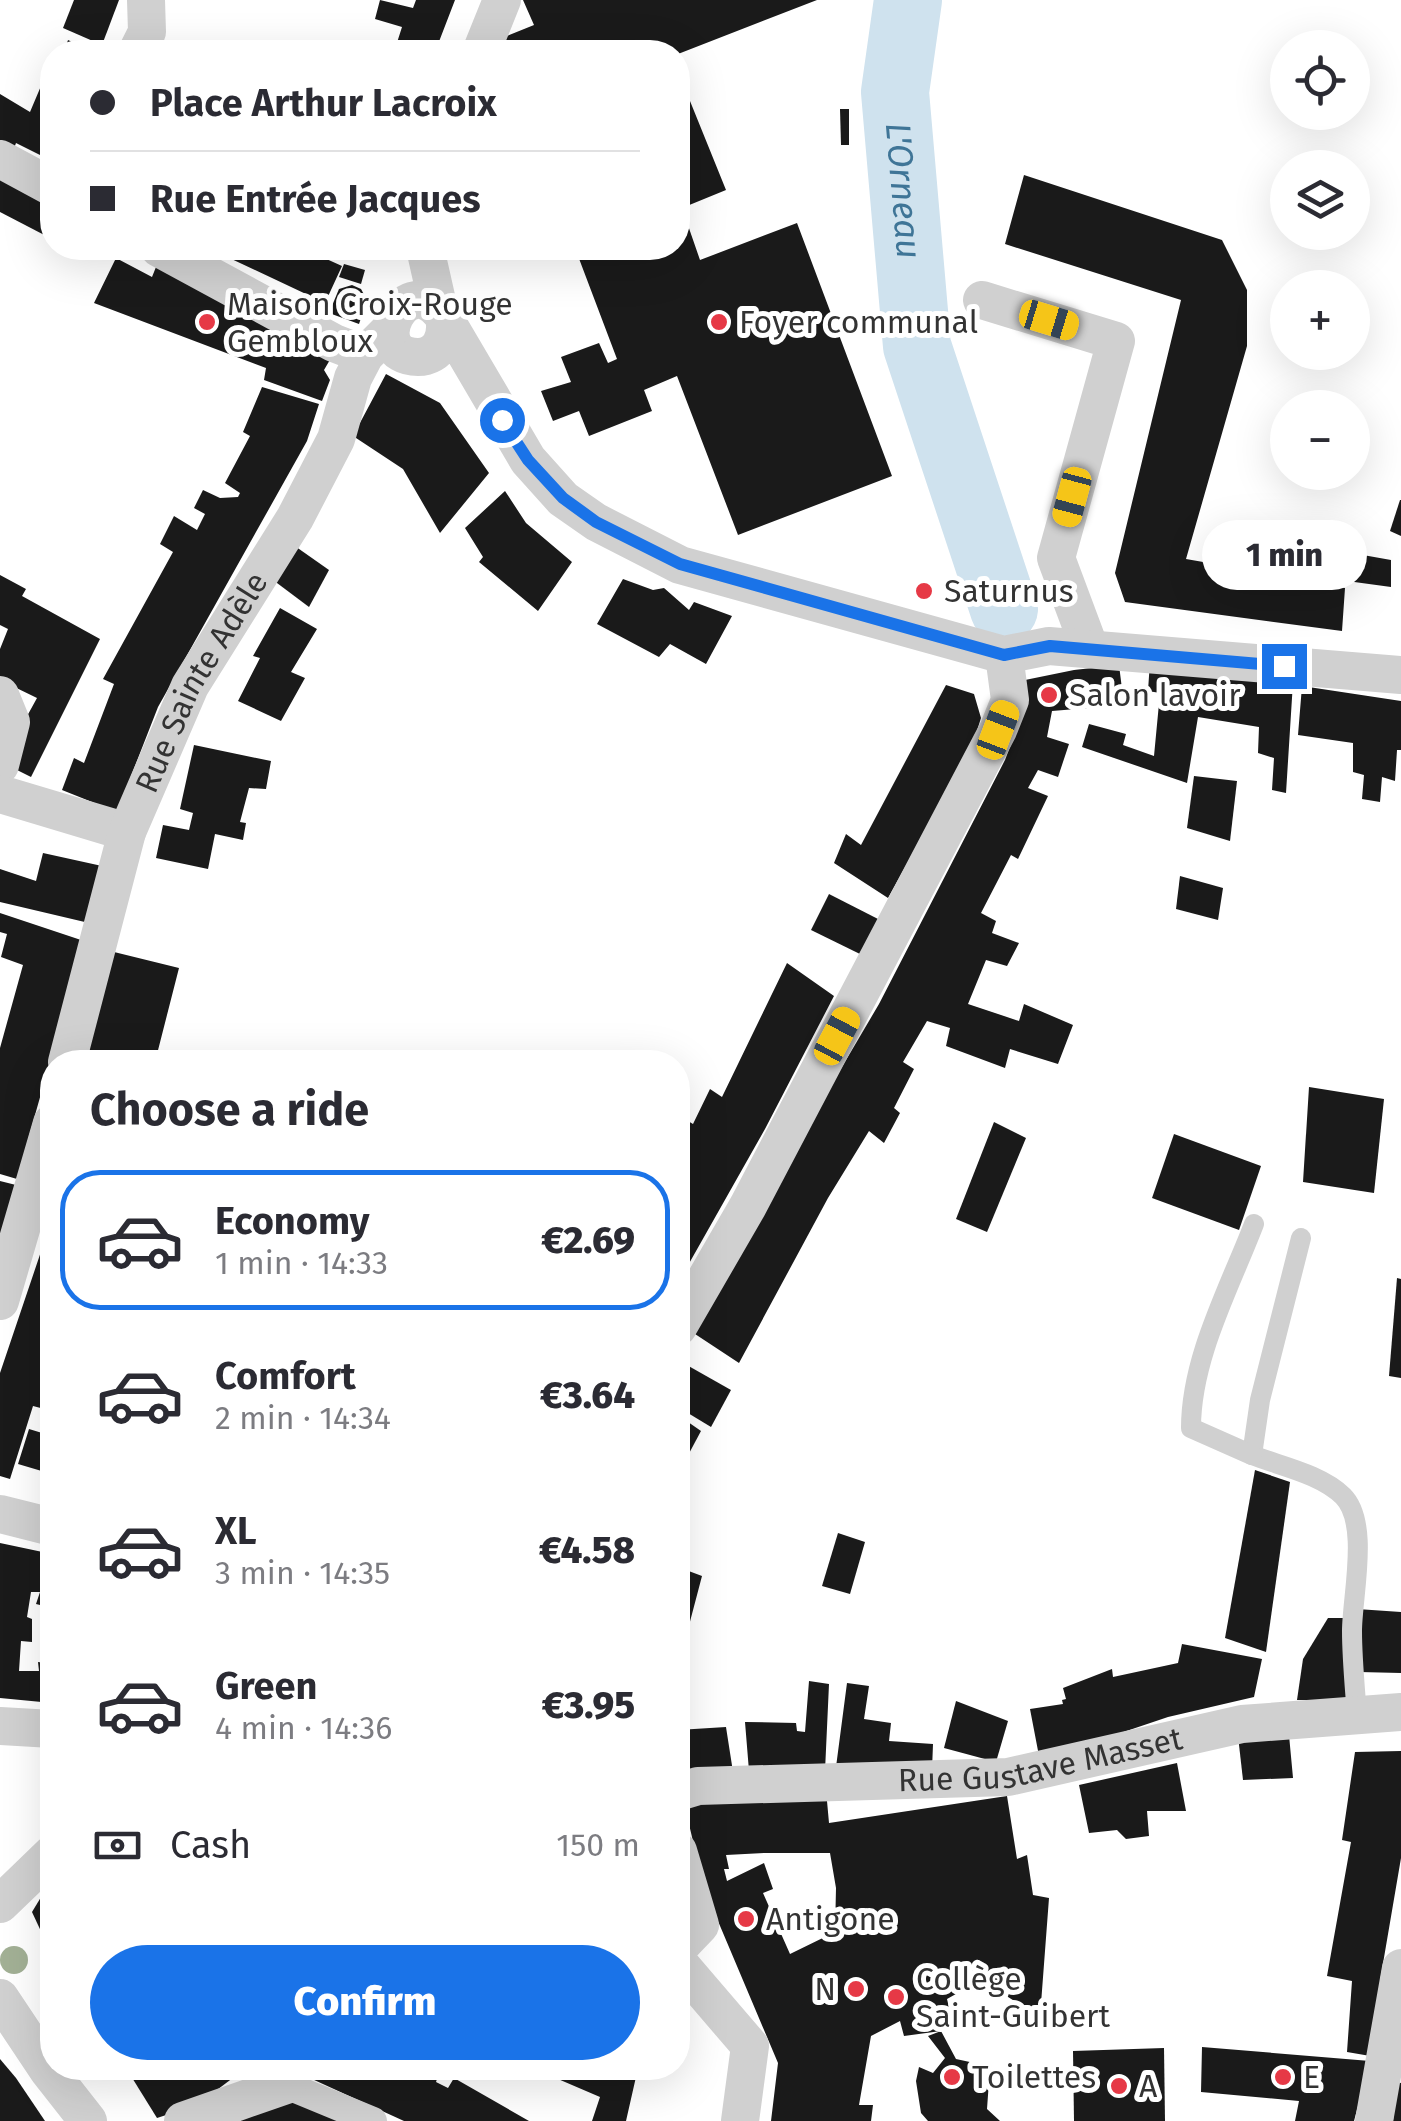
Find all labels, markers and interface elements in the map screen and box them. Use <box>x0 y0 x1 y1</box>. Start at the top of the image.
map controls <box>1270 30 1370 490</box>
button: locate <box>1270 30 1370 130</box>
text: Place Arthur Lacroix <box>150 80 497 126</box>
water label: L'Orneau <box>877 121 930 261</box>
button: layers <box>1270 150 1370 250</box>
text: Rue Entrée Jacques <box>150 176 481 222</box>
button: + <box>1270 270 1370 370</box>
place label: Maison Croix-Rouge Gembloux <box>227 285 513 360</box>
car <box>1016 297 1082 343</box>
place label: Foyer communal <box>739 303 978 341</box>
marker: Maison Croix-Rouge Gembloux <box>196 311 218 333</box>
marker: Foyer communal <box>708 311 730 333</box>
button: − <box>1270 390 1370 490</box>
route start <box>480 398 525 443</box>
car <box>1050 464 1094 530</box>
callout: 1 min <box>1202 521 1366 591</box>
text: 1 min <box>1246 536 1323 574</box>
street label: Rue Sainte Adèle <box>127 565 275 798</box>
place label: Saturnus <box>944 572 1074 610</box>
marker: Saturnus <box>913 580 935 602</box>
route end <box>1262 644 1307 689</box>
place label: Salon lavoir <box>1069 676 1241 714</box>
marker: Salon lavoir <box>1038 684 1060 706</box>
car <box>973 697 1023 763</box>
car <box>810 1002 864 1070</box>
text: Choose a ride <box>90 1083 369 1137</box>
icon: car <box>95 1195 185 1285</box>
text: Economy <box>215 1198 370 1244</box>
text: €2.69 <box>541 1217 635 1263</box>
text: 1 min · 14:33 <box>215 1244 388 1282</box>
icon: car <box>95 1350 185 1440</box>
text: Comfort <box>215 1353 356 1399</box>
text: €3.64 <box>540 1372 635 1418</box>
text: 2 min · 14:34 <box>215 1399 391 1437</box>
icon: car <box>95 1505 185 1595</box>
text: XL <box>215 1508 257 1554</box>
text: €4.58 <box>539 1527 635 1573</box>
text: 3 min · 14:35 <box>215 1554 390 1592</box>
icon: car <box>95 1660 185 1750</box>
text: Green <box>215 1663 318 1709</box>
text: €3.95 <box>542 1682 635 1728</box>
text: 4 min · 14:36 <box>215 1709 392 1747</box>
street label: Rue Gustave Masset <box>897 1719 1186 1799</box>
icon: cash <box>90 1818 145 1873</box>
text: Cash <box>170 1822 251 1868</box>
text: 150 m <box>556 1826 640 1864</box>
place label: Antigone <box>766 1900 895 1938</box>
marker: Antigone <box>735 1908 757 1930</box>
button: Confirm <box>90 1945 640 2060</box>
place label: Collège Saint-Guibert <box>916 1960 1110 2035</box>
place label: N <box>814 1970 836 2008</box>
marker: N <box>845 1978 867 2000</box>
marker: Collège Saint-Guibert <box>885 1986 907 2008</box>
place label: Toilettes <box>972 2058 1096 2096</box>
place label: E <box>1303 2058 1320 2096</box>
marker: Toilettes <box>941 2066 963 2088</box>
marker: E <box>1272 2066 1294 2088</box>
place label: A <box>1139 2067 1158 2105</box>
marker: A <box>1108 2075 1130 2097</box>

